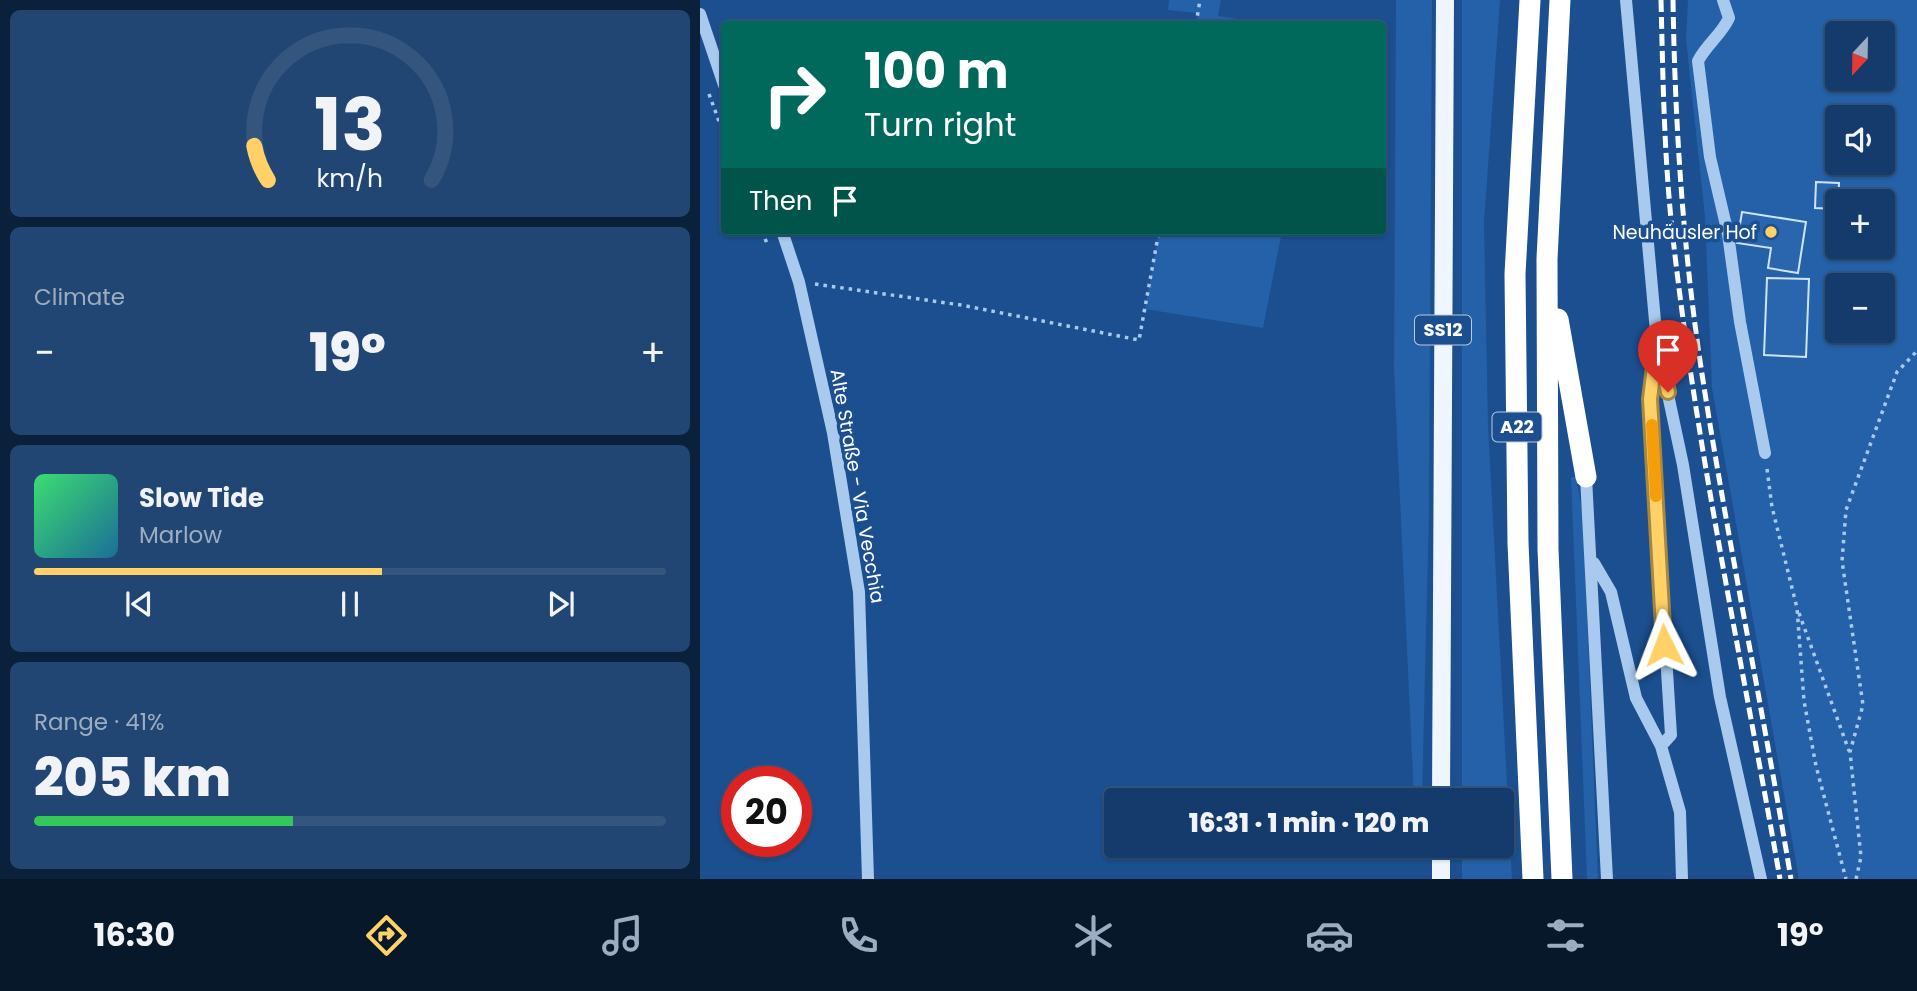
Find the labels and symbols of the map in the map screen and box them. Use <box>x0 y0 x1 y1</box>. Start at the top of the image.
north arrow <box>1825 21 1895 91</box>
place label: Neuhäusler Hof <box>1612 219 1757 246</box>
marker: Neuhäusler Hof <box>1763 224 1779 240</box>
road number: SS12 <box>1415 316 1471 344</box>
pin <box>1638 320 1698 392</box>
street label: Alte Straße - Via Vecchia <box>824 367 891 605</box>
road number: A22 <box>1492 412 1542 442</box>
position arrow <box>1627 608 1701 682</box>
speed limit sign: 20 <box>721 766 812 857</box>

